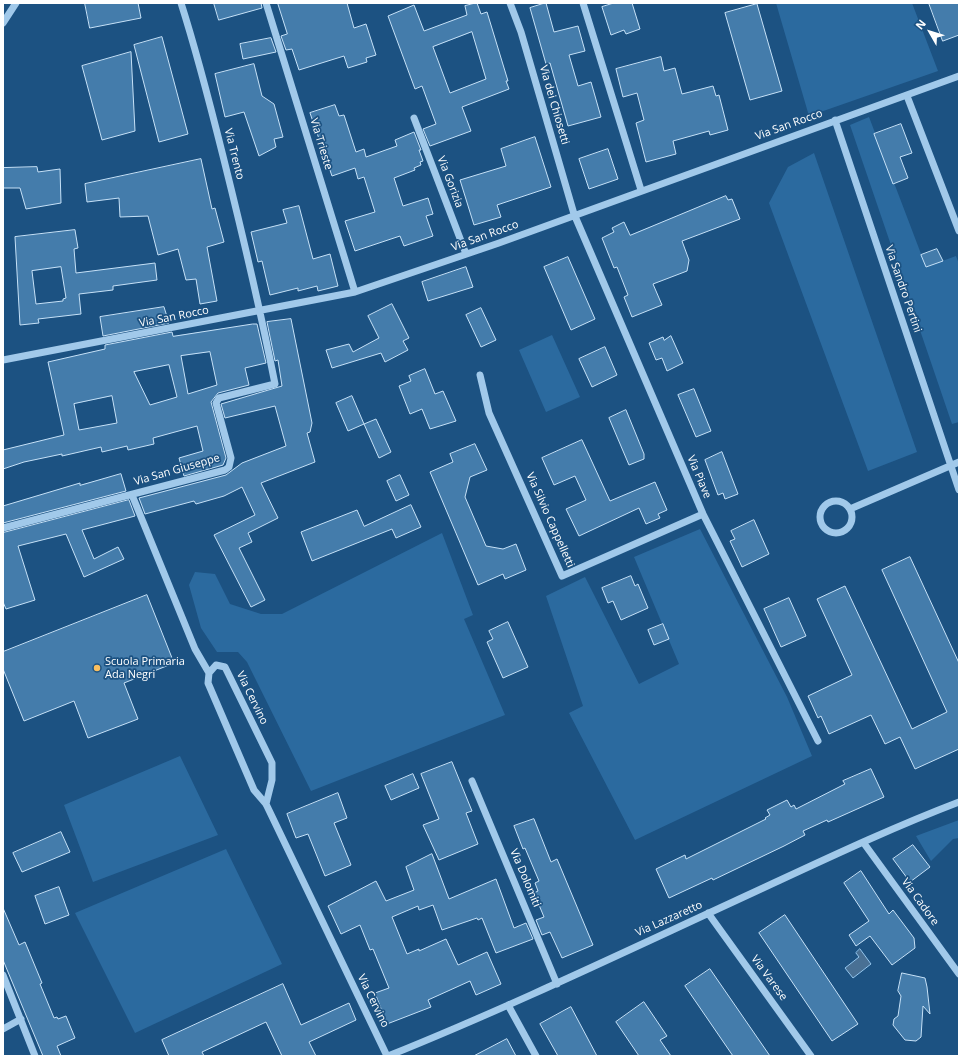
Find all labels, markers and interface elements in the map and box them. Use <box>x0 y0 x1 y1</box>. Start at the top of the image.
north arrow <box>910 12 950 52</box>
text: N <box>912 16 929 32</box>
street label: Via dei Chiosetti <box>536 64 572 146</box>
street label: Via San Rocco <box>754 107 824 143</box>
street label: Via Trieste <box>307 117 335 171</box>
street label: Via Trento <box>221 127 247 181</box>
street label: Via Gorizia <box>434 154 466 210</box>
street label: Via San Rocco <box>450 218 520 254</box>
street label: Via Sandro Pertini <box>882 244 924 334</box>
street label: Via San Rocco <box>138 304 210 330</box>
street label: Via San Giuseppe <box>133 451 221 489</box>
street label: Via Piave <box>684 453 714 501</box>
street label: Via Silvio Cappelletti <box>523 470 577 570</box>
place label: Scuola Primaria Ada Negri <box>105 655 185 681</box>
marker: Scuola Primaria Ada Negri <box>92 663 102 673</box>
street label: Via Cervino <box>233 669 271 727</box>
street label: Via Dolomiti <box>507 847 543 909</box>
street label: Via Cadore <box>898 876 942 928</box>
street label: Via Lazzaretto <box>634 898 704 940</box>
street label: Via Varese <box>748 953 790 1003</box>
street label: Via Cervino <box>354 972 392 1030</box>

